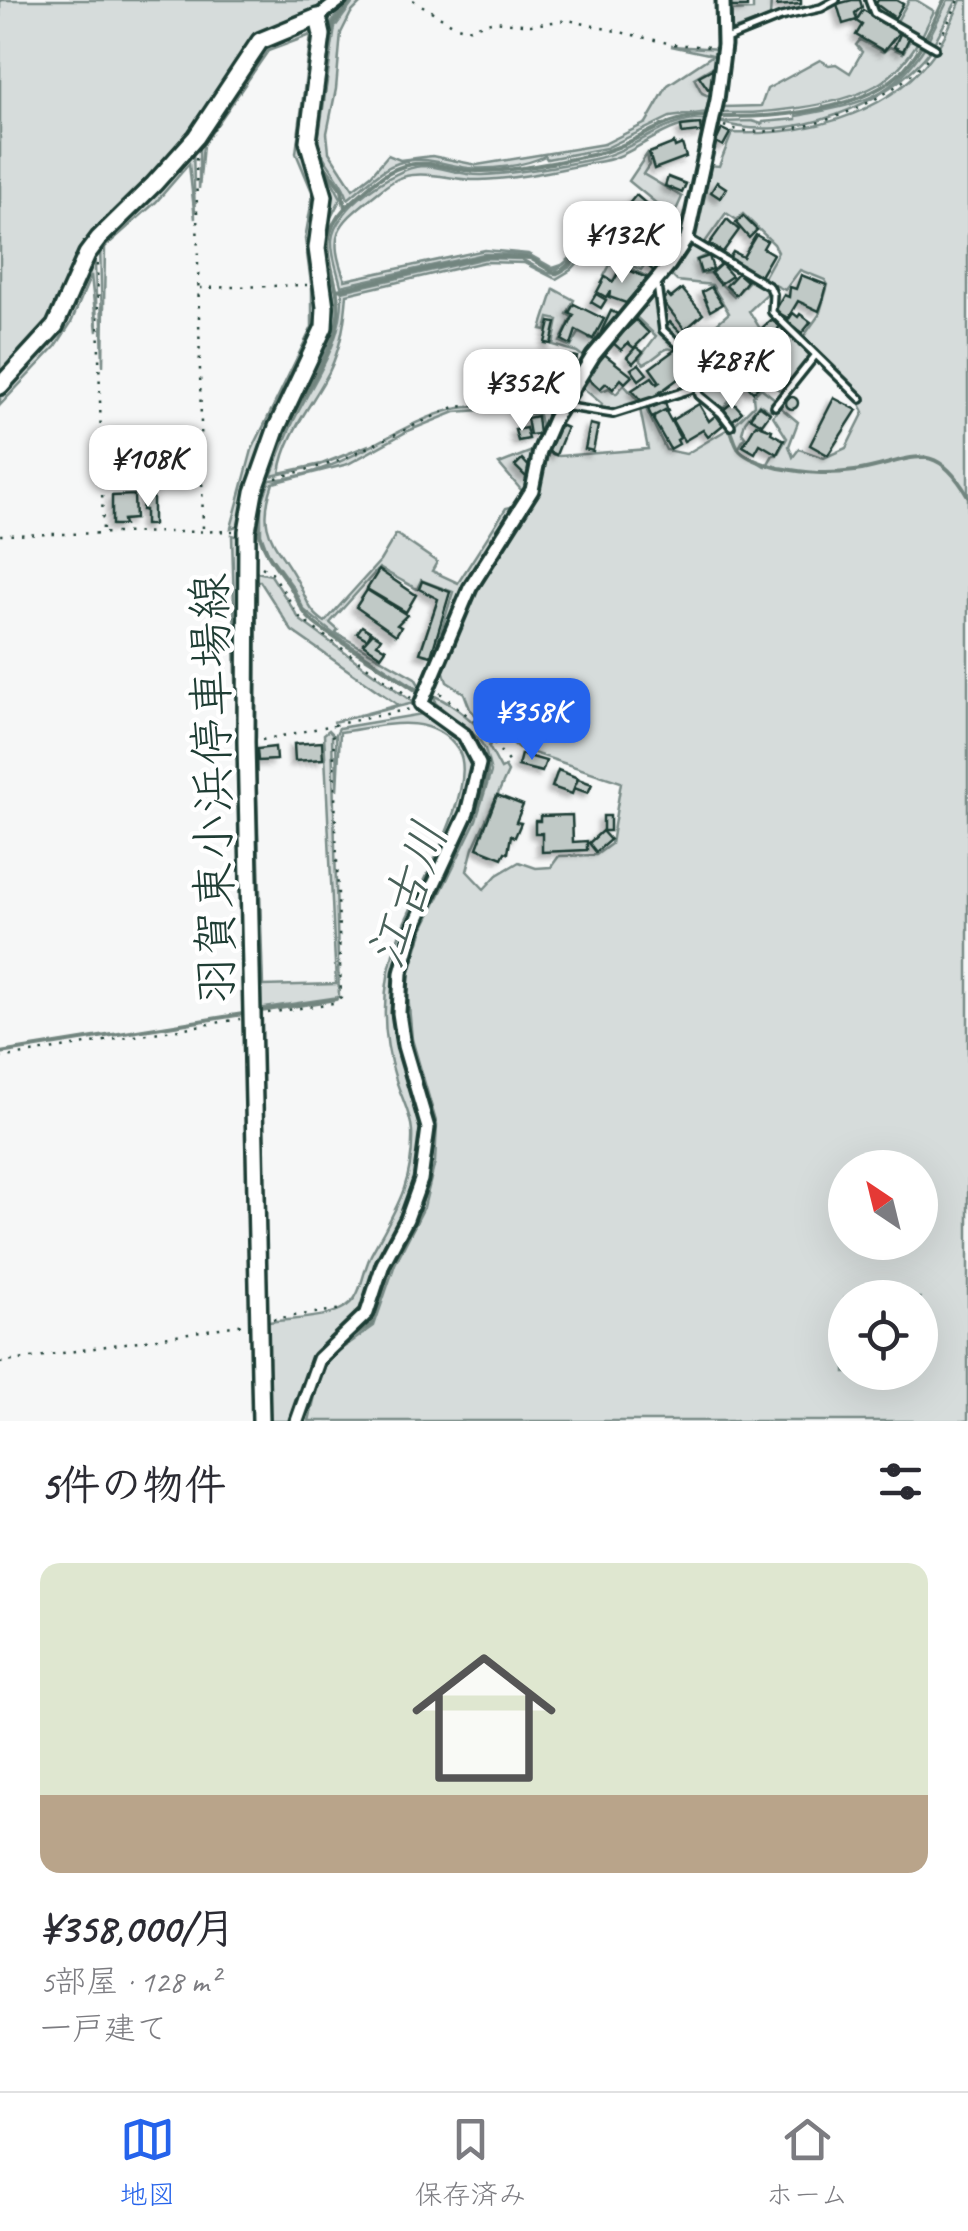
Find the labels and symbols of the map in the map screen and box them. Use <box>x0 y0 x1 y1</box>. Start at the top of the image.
pin: ¥132K <box>552 201 692 286</box>
pin: ¥287K <box>662 327 802 412</box>
pin: ¥352K <box>452 349 592 434</box>
pin: ¥108K <box>78 425 218 510</box>
street label: 羽賀東小浜停車場線 <box>179 572 247 1005</box>
pin: ¥358K <box>462 678 602 763</box>
water label: 江古川 <box>353 813 462 976</box>
north arrow <box>828 1150 938 1260</box>

